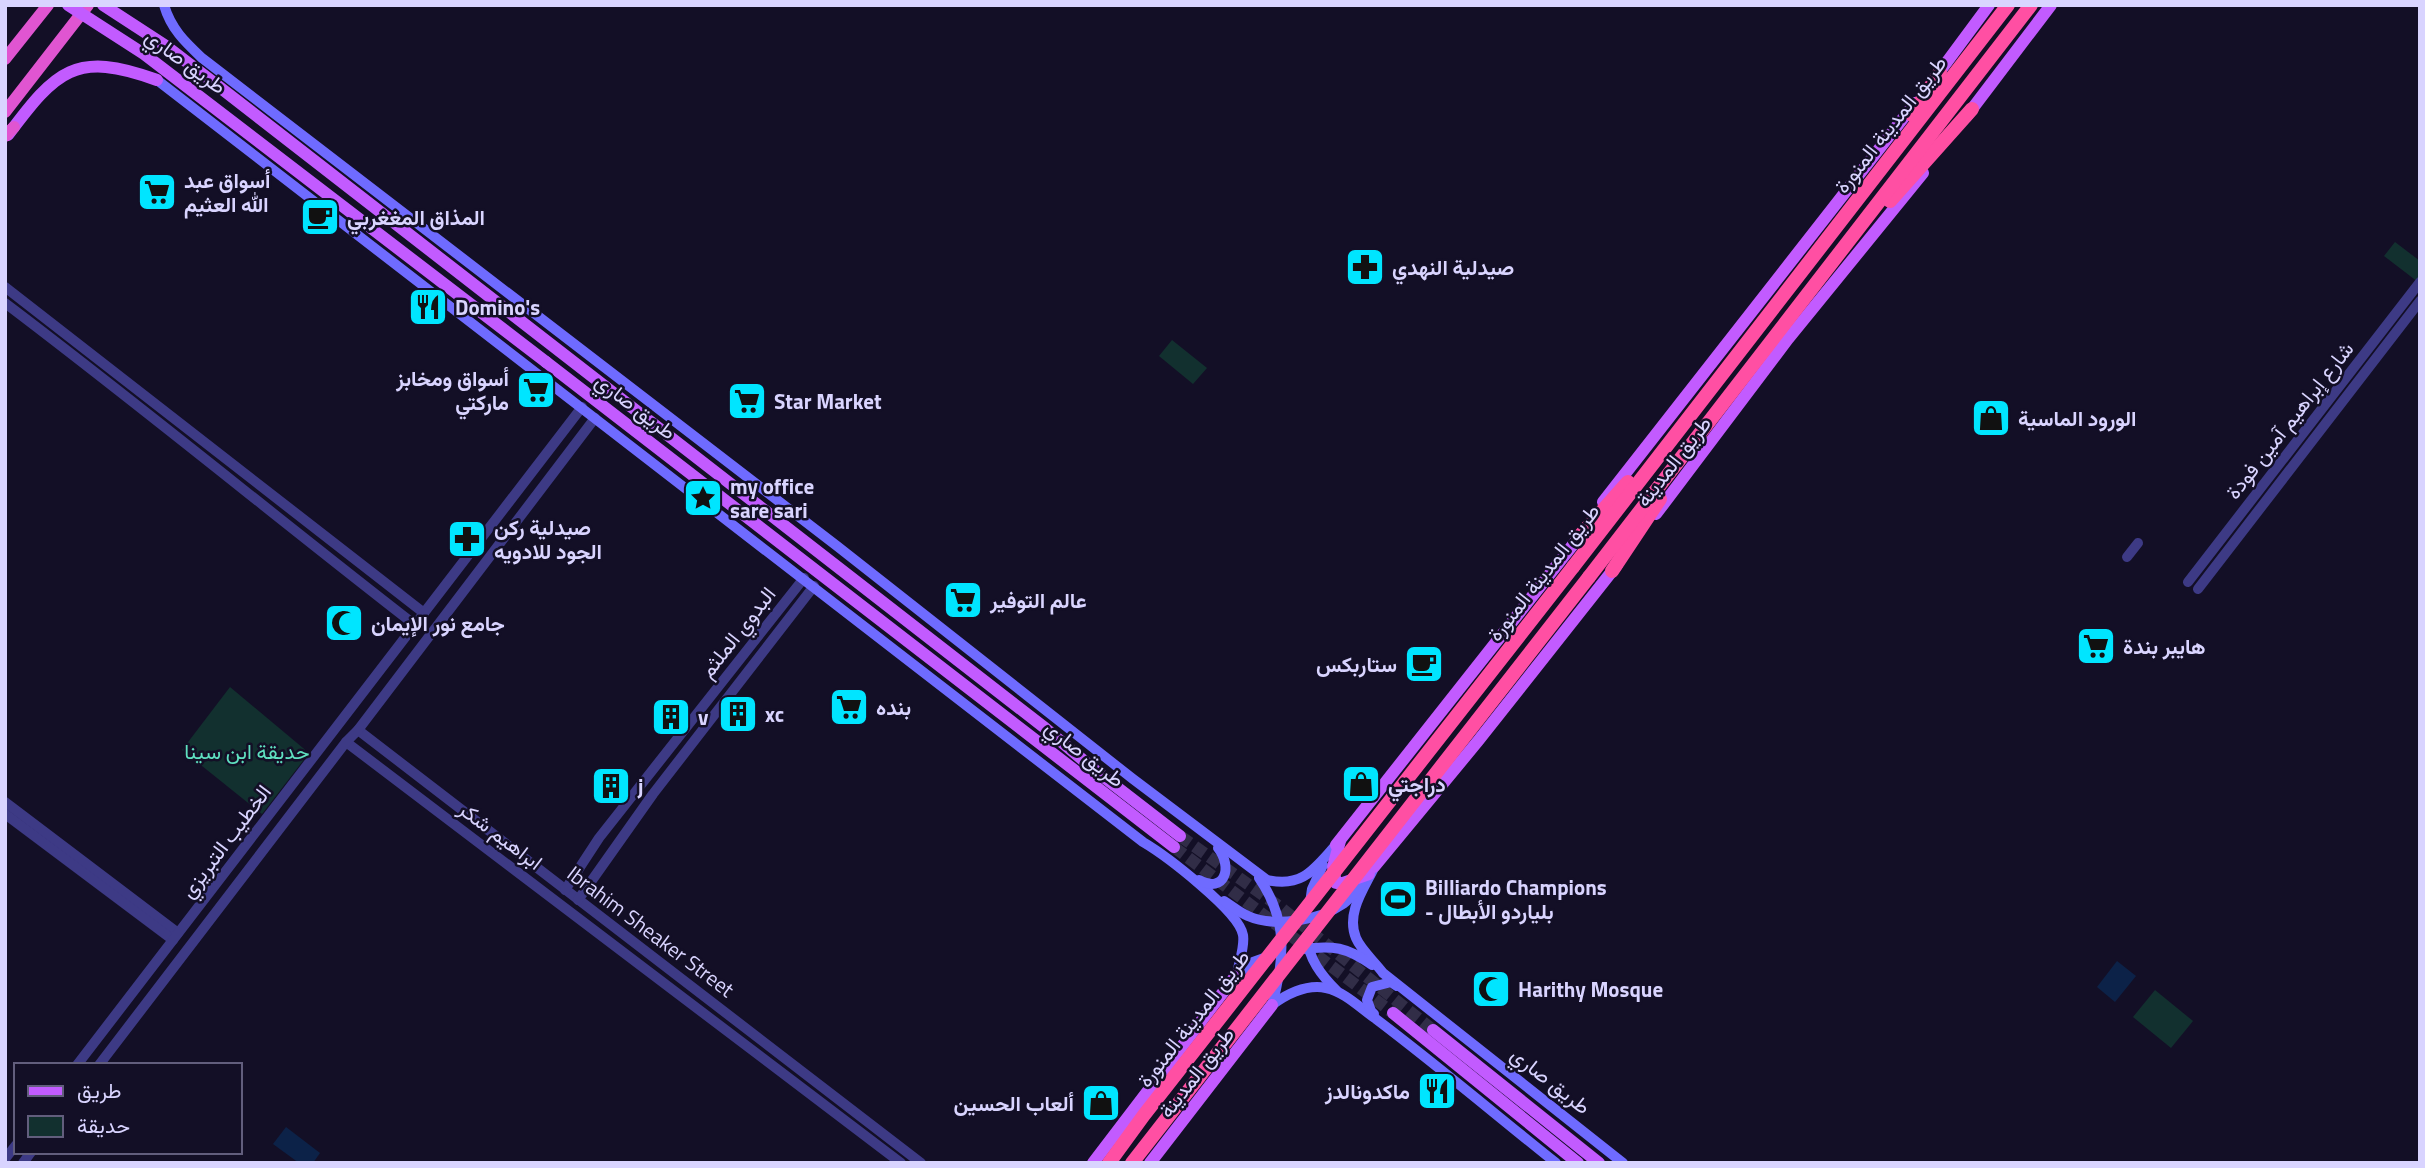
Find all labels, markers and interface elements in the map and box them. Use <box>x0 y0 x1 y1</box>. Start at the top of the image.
street label: طريق صاري <box>137 20 234 103</box>
street label: طريق المدينة المنورة <box>1826 48 1954 200</box>
place label: أسواق عبد الله العثيم <box>184 164 271 220</box>
supermarket icon: أسواق عبد الله العثيم <box>136 171 178 213</box>
cafe icon: المذاق المغغربي <box>299 196 341 238</box>
place label: المذاق المغغربي <box>347 201 485 235</box>
pharmacy icon: صيدلية النهدي <box>1344 246 1386 288</box>
place label: صيدلية النهدي <box>1392 251 1514 285</box>
restaurant icon: Domino's <box>407 286 449 328</box>
place label: Domino's <box>455 291 540 323</box>
street label: شارع إبراهيم آمين فودة <box>2217 334 2361 506</box>
place label: أسواق ومخابز ماركتي <box>395 362 509 420</box>
street label: طريق صاري <box>588 365 683 449</box>
supermarket icon: أسواق ومخابز ماركتي <box>515 369 557 411</box>
supermarket icon: Star Market <box>726 380 768 422</box>
place label: Star Market <box>774 385 882 417</box>
shop icon: الورود الماسية <box>1970 397 2012 439</box>
place label: الورود الماسية <box>2018 402 2137 434</box>
street label: طريق المدينة <box>1627 409 1719 513</box>
place label: my office sare sari <box>730 470 814 526</box>
place icon: my office sare sari <box>682 477 724 519</box>
street label: طريق المدينة المنورة <box>1479 496 1607 648</box>
place label: صيدلية ركن الجود للادويه <box>494 511 602 567</box>
pharmacy icon: صيدلية ركن الجود للادويه <box>446 518 488 560</box>
street label: البدوي الملثم <box>691 579 785 686</box>
supermarket icon: عالم التوفير <box>942 579 984 621</box>
place label: عالم التوفير <box>989 584 1087 616</box>
mosque icon: جامع نور الإيمان <box>323 602 365 644</box>
place label: جامع نور الإيمان <box>371 607 505 639</box>
supermarket icon: هايبر بندة <box>2075 625 2117 667</box>
place label: هايبر بندة <box>2123 630 2206 662</box>
cafe icon: ستاربكس <box>1403 643 1445 685</box>
place label: ستاربكس <box>1316 648 1397 680</box>
supermarket icon: بنده <box>828 686 870 728</box>
place label: بنده <box>876 691 911 723</box>
building icon: xc <box>717 693 759 735</box>
building icon: v <box>650 696 692 738</box>
place label: xc <box>765 698 784 730</box>
place label: v <box>698 701 709 733</box>
street label: طريق صاري <box>1037 711 1132 796</box>
park label: حديقة ابن سينا <box>184 735 310 767</box>
shop icon: دراجتي <box>1340 763 1382 805</box>
building icon: j <box>590 765 632 807</box>
place label: دراجتي <box>1388 768 1446 802</box>
place label: j <box>637 770 643 802</box>
street label: الخطيب التبريزي <box>172 777 280 906</box>
street label: ابراهيم شكر <box>451 792 550 877</box>
street label: Ibrahim Sheaker Street <box>561 857 742 1005</box>
place label: Billiardo Champions - بلياردو الأبطال <box>1425 871 1607 927</box>
sports icon: Billiardo Champions - بلياردو الأبطال <box>1377 878 1419 920</box>
street label: طريق المدينة المنورة <box>1132 944 1254 1092</box>
mosque icon: Harithy Mosque <box>1470 968 1512 1010</box>
place label: Harithy Mosque <box>1518 973 1663 1005</box>
street label: طريق المدينة <box>1153 1022 1239 1122</box>
street label: طريق صاري <box>1503 1038 1598 1123</box>
legend <box>14 1063 242 1154</box>
restaurant icon: ماكدونالدز <box>1416 1070 1458 1112</box>
text: طريق <box>77 1074 122 1106</box>
place label: ماكدونالدز <box>1324 1075 1410 1107</box>
shop icon: ألعاب الحسين <box>1080 1082 1122 1124</box>
place label: ألعاب الحسين <box>954 1087 1074 1119</box>
text: حديقة <box>77 1109 130 1141</box>

